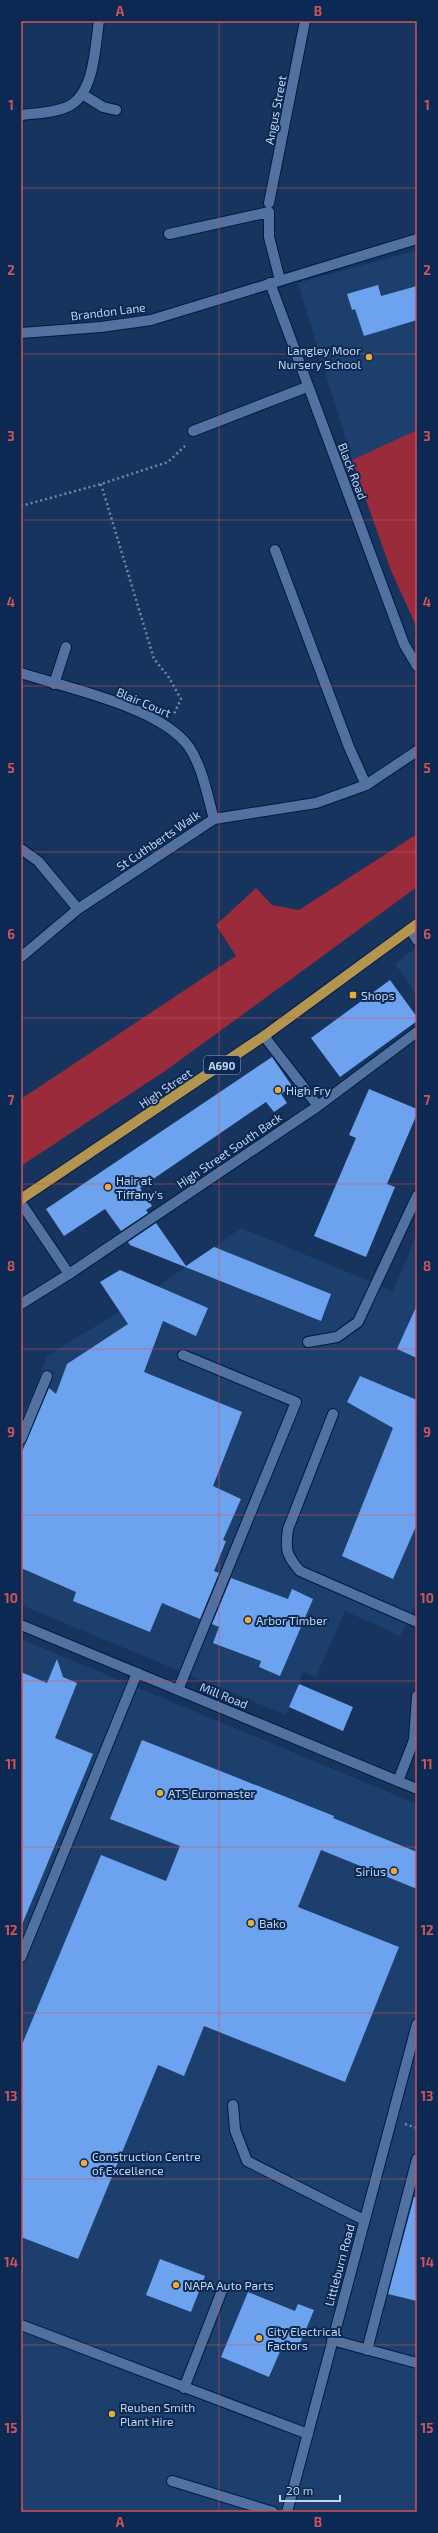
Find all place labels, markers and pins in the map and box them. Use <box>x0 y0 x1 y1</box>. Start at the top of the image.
place label: Langley Moor Nursery School <box>278 343 361 371</box>
marker: Langley Moor Nursery School <box>364 352 374 362</box>
place label: Shops <box>361 988 395 1002</box>
marker: Shops <box>348 990 358 1000</box>
place label: High Fry <box>286 1083 331 1097</box>
marker: High Fry <box>273 1085 283 1095</box>
place label: Hair at Tiffany's <box>116 1173 163 1201</box>
marker: Hair at Tiffany's <box>103 1182 113 1192</box>
place label: Arbor Timber <box>256 1613 328 1627</box>
marker: Arbor Timber <box>243 1615 253 1625</box>
place label: ATS Euromaster <box>168 1786 255 1800</box>
marker: ATS Euromaster <box>155 1788 165 1798</box>
place label: Sirius <box>356 1864 386 1878</box>
marker: Sirius <box>389 1866 399 1876</box>
place label: Bako <box>259 1916 286 1930</box>
marker: Bako <box>246 1918 256 1928</box>
place label: Construction Centre of Excellence <box>92 2149 201 2177</box>
marker: Construction Centre of Excellence <box>79 2158 89 2168</box>
place label: NAPA Auto Parts <box>184 2278 274 2292</box>
marker: NAPA Auto Parts <box>171 2280 181 2290</box>
place label: City Electrical Factors <box>267 2324 342 2352</box>
marker: City Electrical Factors <box>254 2333 264 2343</box>
place label: Reuben Smith Plant Hire <box>120 2400 195 2428</box>
marker: Reuben Smith Plant Hire <box>107 2409 117 2419</box>

